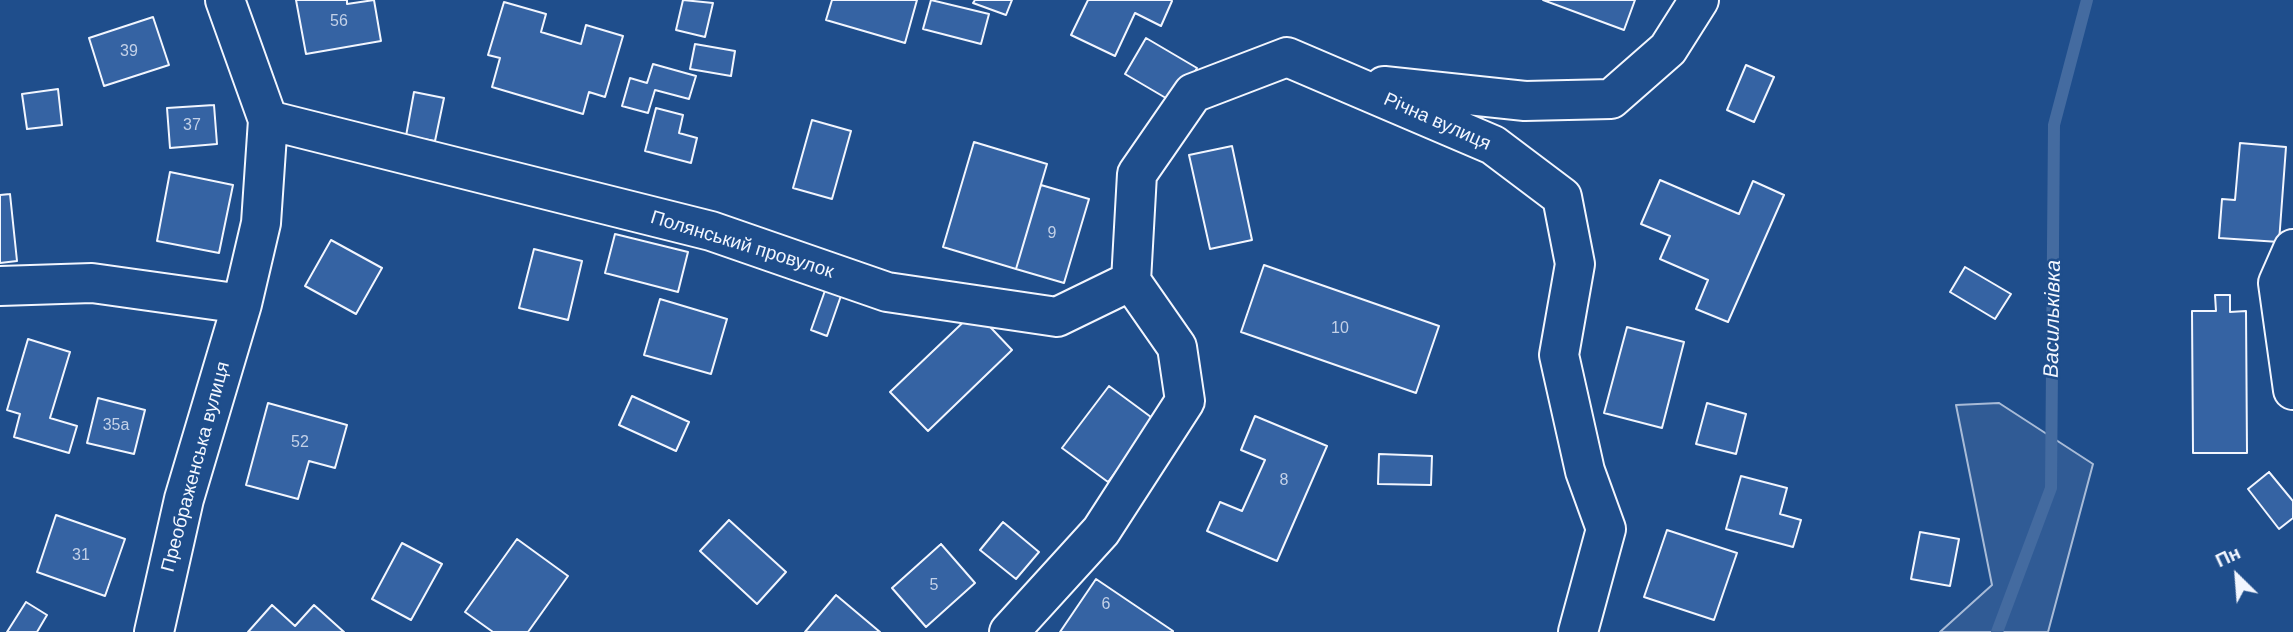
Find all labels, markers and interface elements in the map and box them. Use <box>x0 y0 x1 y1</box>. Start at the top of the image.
house number: 56 <box>330 12 348 32</box>
house number: 39 <box>120 42 138 62</box>
street label: Річна вулиця <box>1380 88 1494 156</box>
house number: 37 <box>183 116 201 136</box>
street label: Полянський провулок <box>648 206 836 284</box>
house number: 9 <box>1048 224 1056 244</box>
water label: Васильківка <box>2039 260 2067 378</box>
house number: 10 <box>1331 319 1349 339</box>
street label: Преображенська вулиця <box>157 359 235 575</box>
house number: 35а <box>103 416 129 436</box>
house number: 52 <box>291 433 309 453</box>
house number: 8 <box>1280 471 1288 491</box>
north arrow <box>2202 541 2272 611</box>
text: Пн <box>2212 542 2244 571</box>
house number: 31 <box>72 546 90 566</box>
house number: 5 <box>930 576 938 596</box>
house number: 6 <box>1102 595 1110 615</box>

